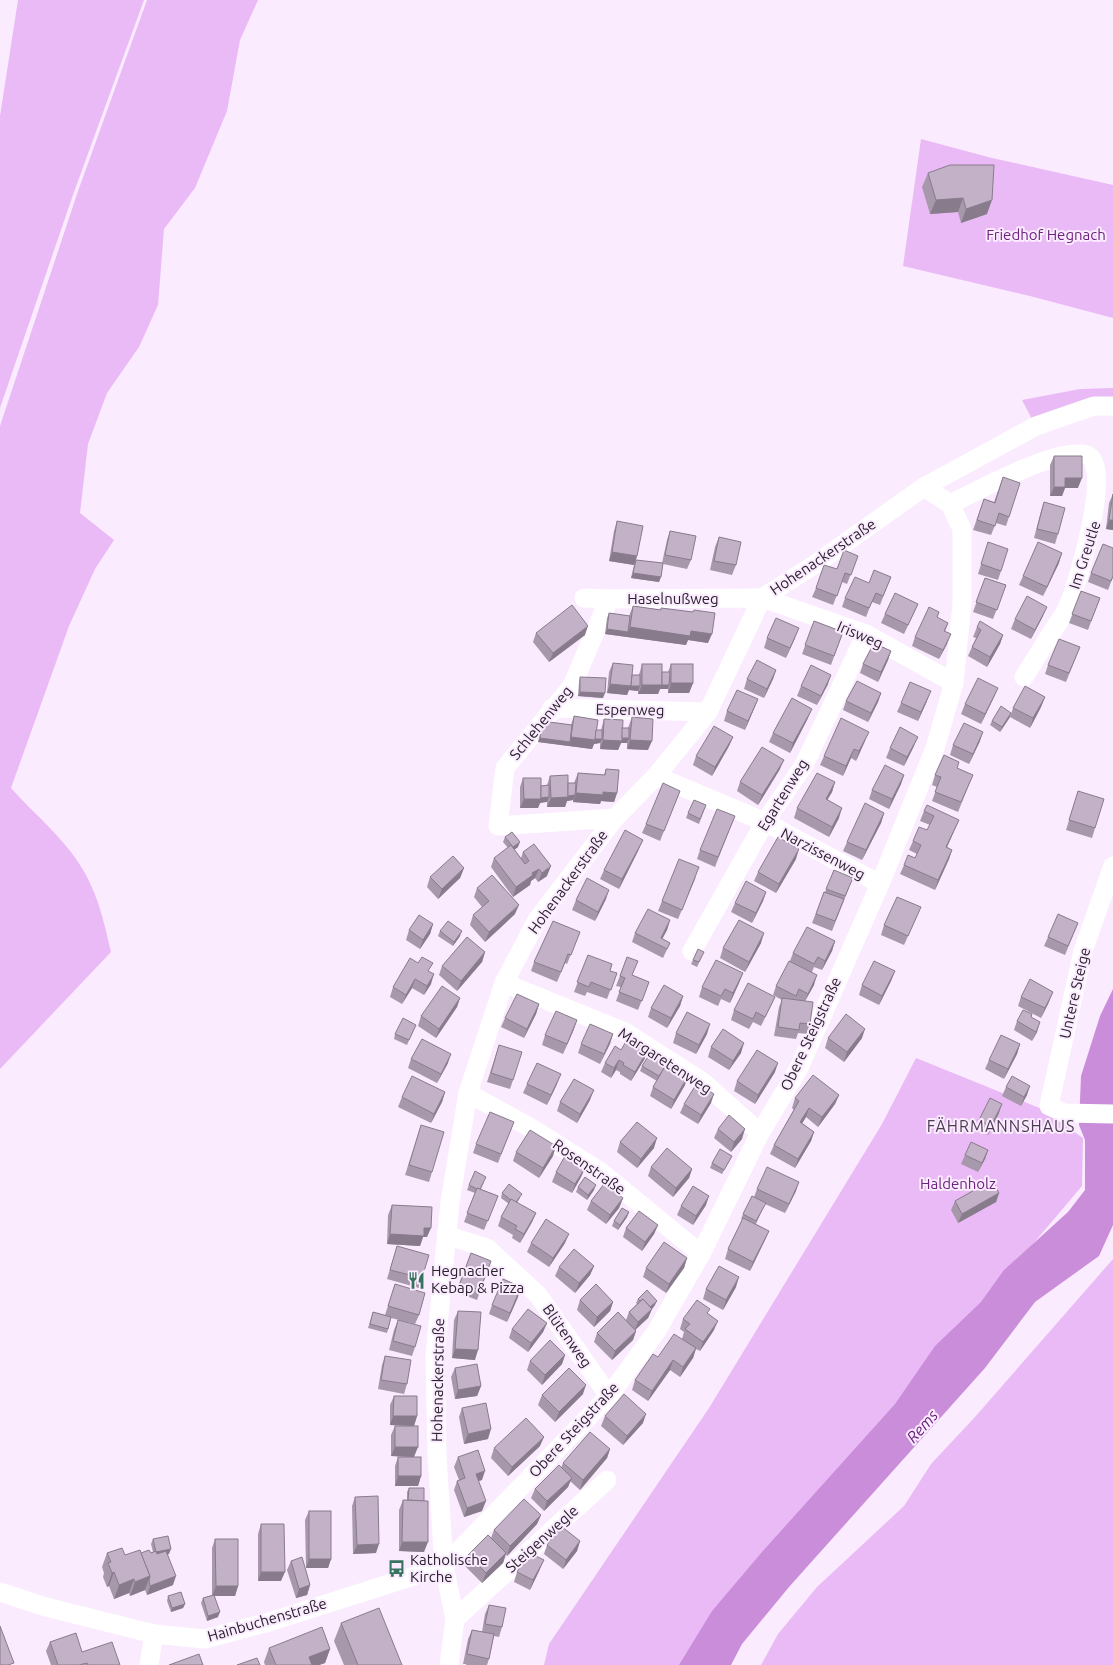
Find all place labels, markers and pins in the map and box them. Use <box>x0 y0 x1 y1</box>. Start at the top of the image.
place label: Hegnacher Kebap & Pizza <box>431 1262 524 1296</box>
restaurant icon: Hegnacher Kebap & Pizza <box>407 1270 427 1290</box>
place label: Katholische Kirche <box>410 1551 488 1585</box>
bus stop icon: Katholische Kirche <box>386 1559 406 1579</box>

